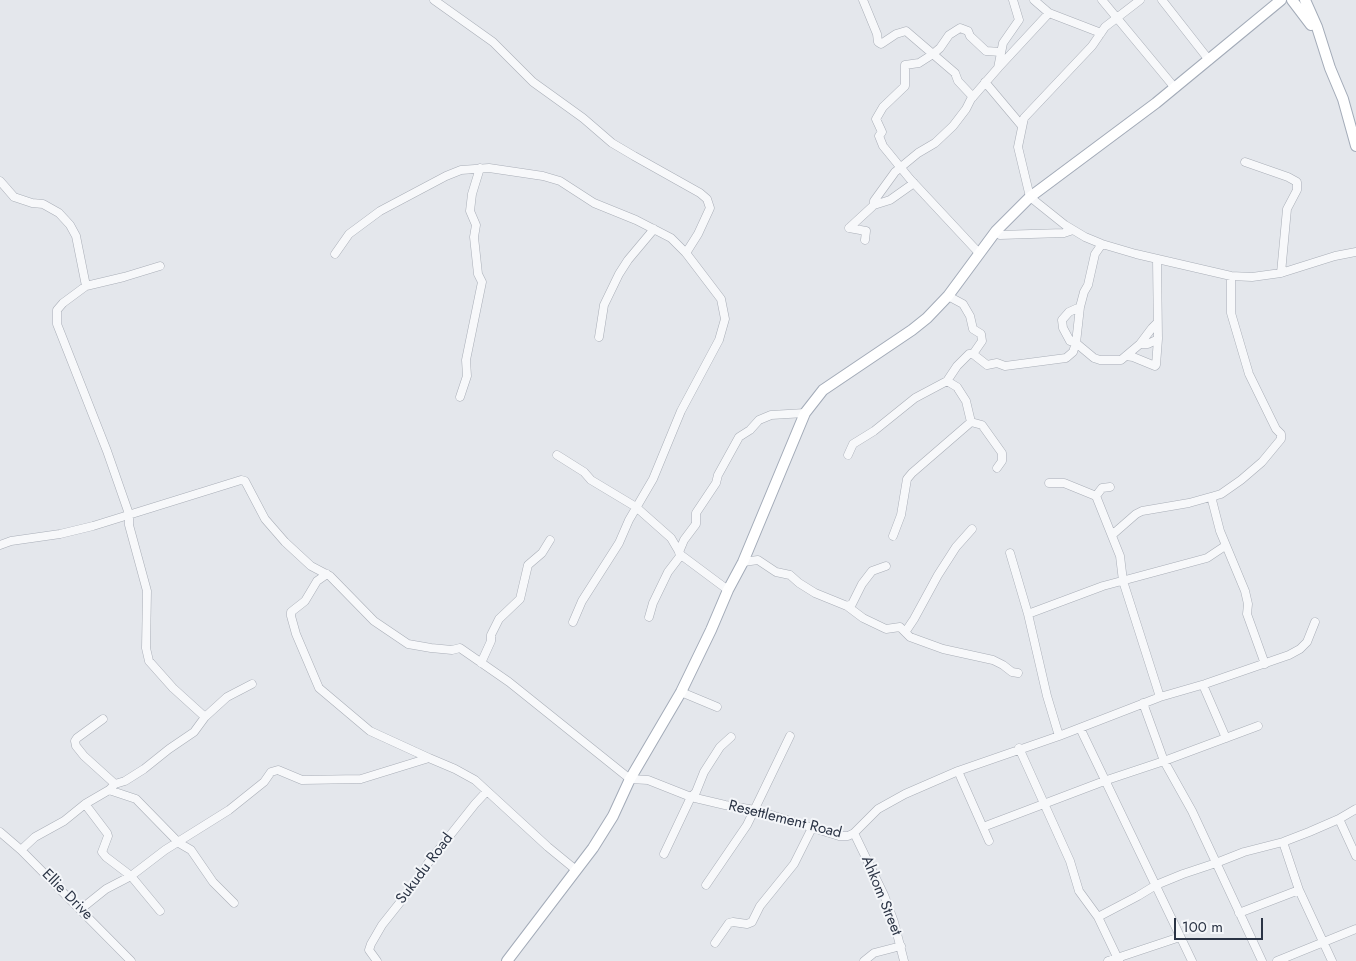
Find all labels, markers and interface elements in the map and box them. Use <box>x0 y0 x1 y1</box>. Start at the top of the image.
street label: Resettlement Road <box>727 797 843 843</box>
street label: Sukudu Road <box>393 830 457 908</box>
street label: Ahkom Street <box>857 854 905 938</box>
street label: Ellie Drive <box>38 866 96 924</box>
scale bar <box>1176 908 1265 940</box>
text: 100 m <box>1182 916 1223 938</box>

